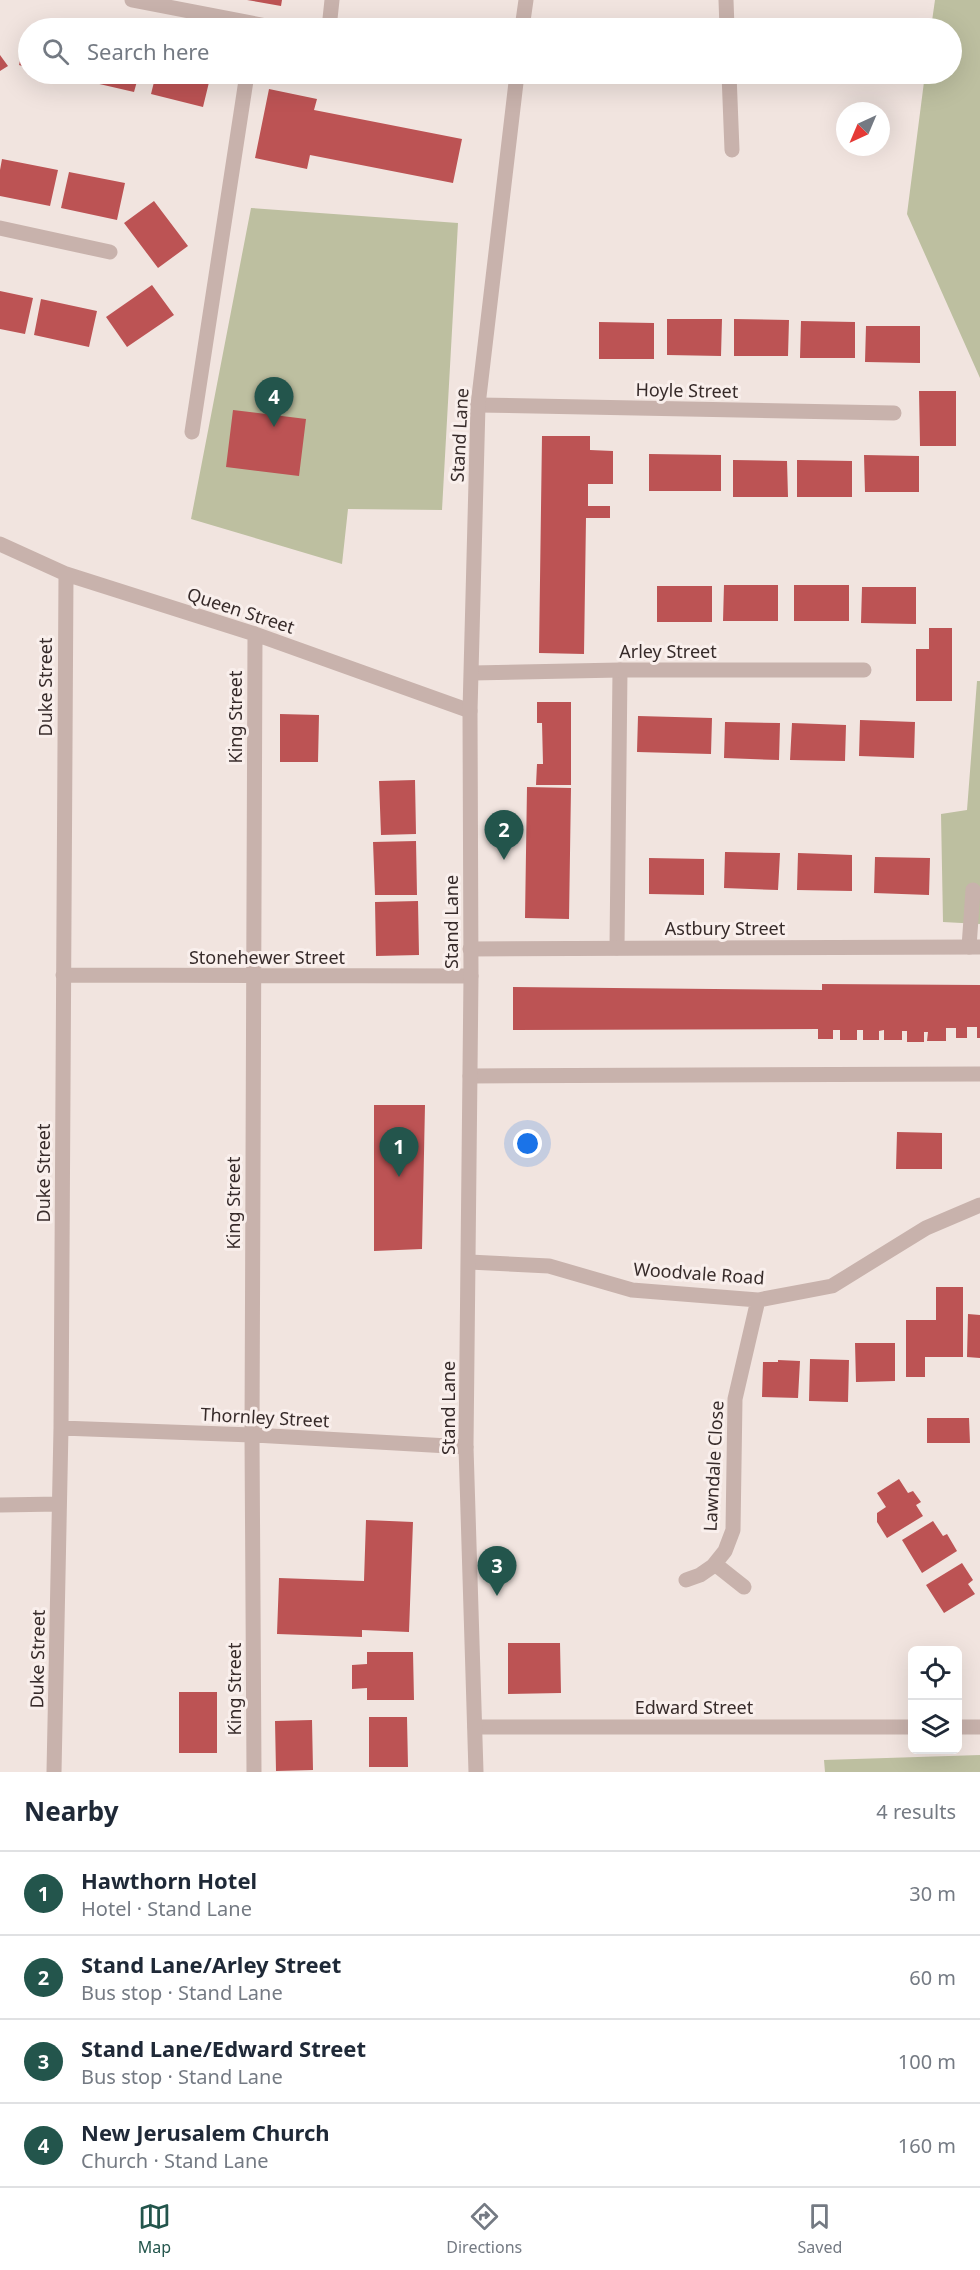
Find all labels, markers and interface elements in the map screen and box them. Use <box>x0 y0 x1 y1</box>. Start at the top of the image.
search box <box>18 18 962 84</box>
icon: search <box>39 35 72 68</box>
text: Search here <box>87 36 209 66</box>
north arrow <box>836 102 890 156</box>
street label: Hoyle Street <box>635 377 739 403</box>
pin: 4 <box>254 378 294 427</box>
street label: Stand Lane <box>445 387 473 483</box>
street label: Queen Street <box>184 581 298 639</box>
street label: Duke Street <box>33 637 57 736</box>
street label: Arley Street <box>619 639 717 663</box>
street label: King Street <box>223 670 247 763</box>
pin: 2 <box>484 810 524 860</box>
street label: Stand Lane <box>439 875 463 969</box>
street label: Astbury Street <box>665 916 786 940</box>
street label: Stonehewer Street <box>189 945 346 969</box>
street label: Duke Street <box>31 1123 55 1222</box>
pin: 1 <box>380 1128 418 1177</box>
your location <box>513 1129 542 1158</box>
street label: King Street <box>221 1156 245 1249</box>
street label: Woodvale Road <box>633 1256 765 1290</box>
street label: Stand Lane <box>436 1361 460 1455</box>
street label: Lawndale Close <box>698 1400 728 1532</box>
street label: Thornley Street <box>200 1402 331 1432</box>
pin: 3 <box>478 1546 516 1596</box>
street label: Duke Street <box>24 1609 50 1709</box>
street label: King Street <box>222 1642 246 1735</box>
map controls <box>908 1646 962 1754</box>
button: locate <box>908 1646 962 1700</box>
street label: Edward Street <box>635 1695 754 1719</box>
button: layers <box>908 1700 962 1754</box>
text: Nearby <box>24 1793 119 1829</box>
text: 4 results <box>876 1798 956 1825</box>
text: Hawthorn Hotel <box>81 1865 257 1895</box>
text: 1 <box>38 1880 49 1907</box>
text: 30 m <box>909 1880 956 1907</box>
text: Hotel · Stand Lane <box>81 1895 252 1922</box>
text: Stand Lane/Arley Street <box>81 1949 341 1979</box>
text: 2 <box>38 1964 49 1991</box>
text: 60 m <box>909 1964 956 1991</box>
text: Bus stop · Stand Lane <box>81 1979 283 2006</box>
text: Stand Lane/Edward Street <box>81 2033 366 2063</box>
text: 3 <box>38 2048 49 2075</box>
text: 100 m <box>898 2048 956 2075</box>
text: Bus stop · Stand Lane <box>81 2063 283 2090</box>
text: New Jerusalem Church <box>81 2117 330 2147</box>
text: 4 <box>38 2132 49 2159</box>
text: 160 m <box>898 2132 956 2159</box>
text: Church · Stand Lane <box>81 2147 269 2174</box>
tab: Map <box>138 2200 171 2258</box>
tab: Directions <box>446 2200 522 2258</box>
tab: Saved <box>798 2200 842 2258</box>

